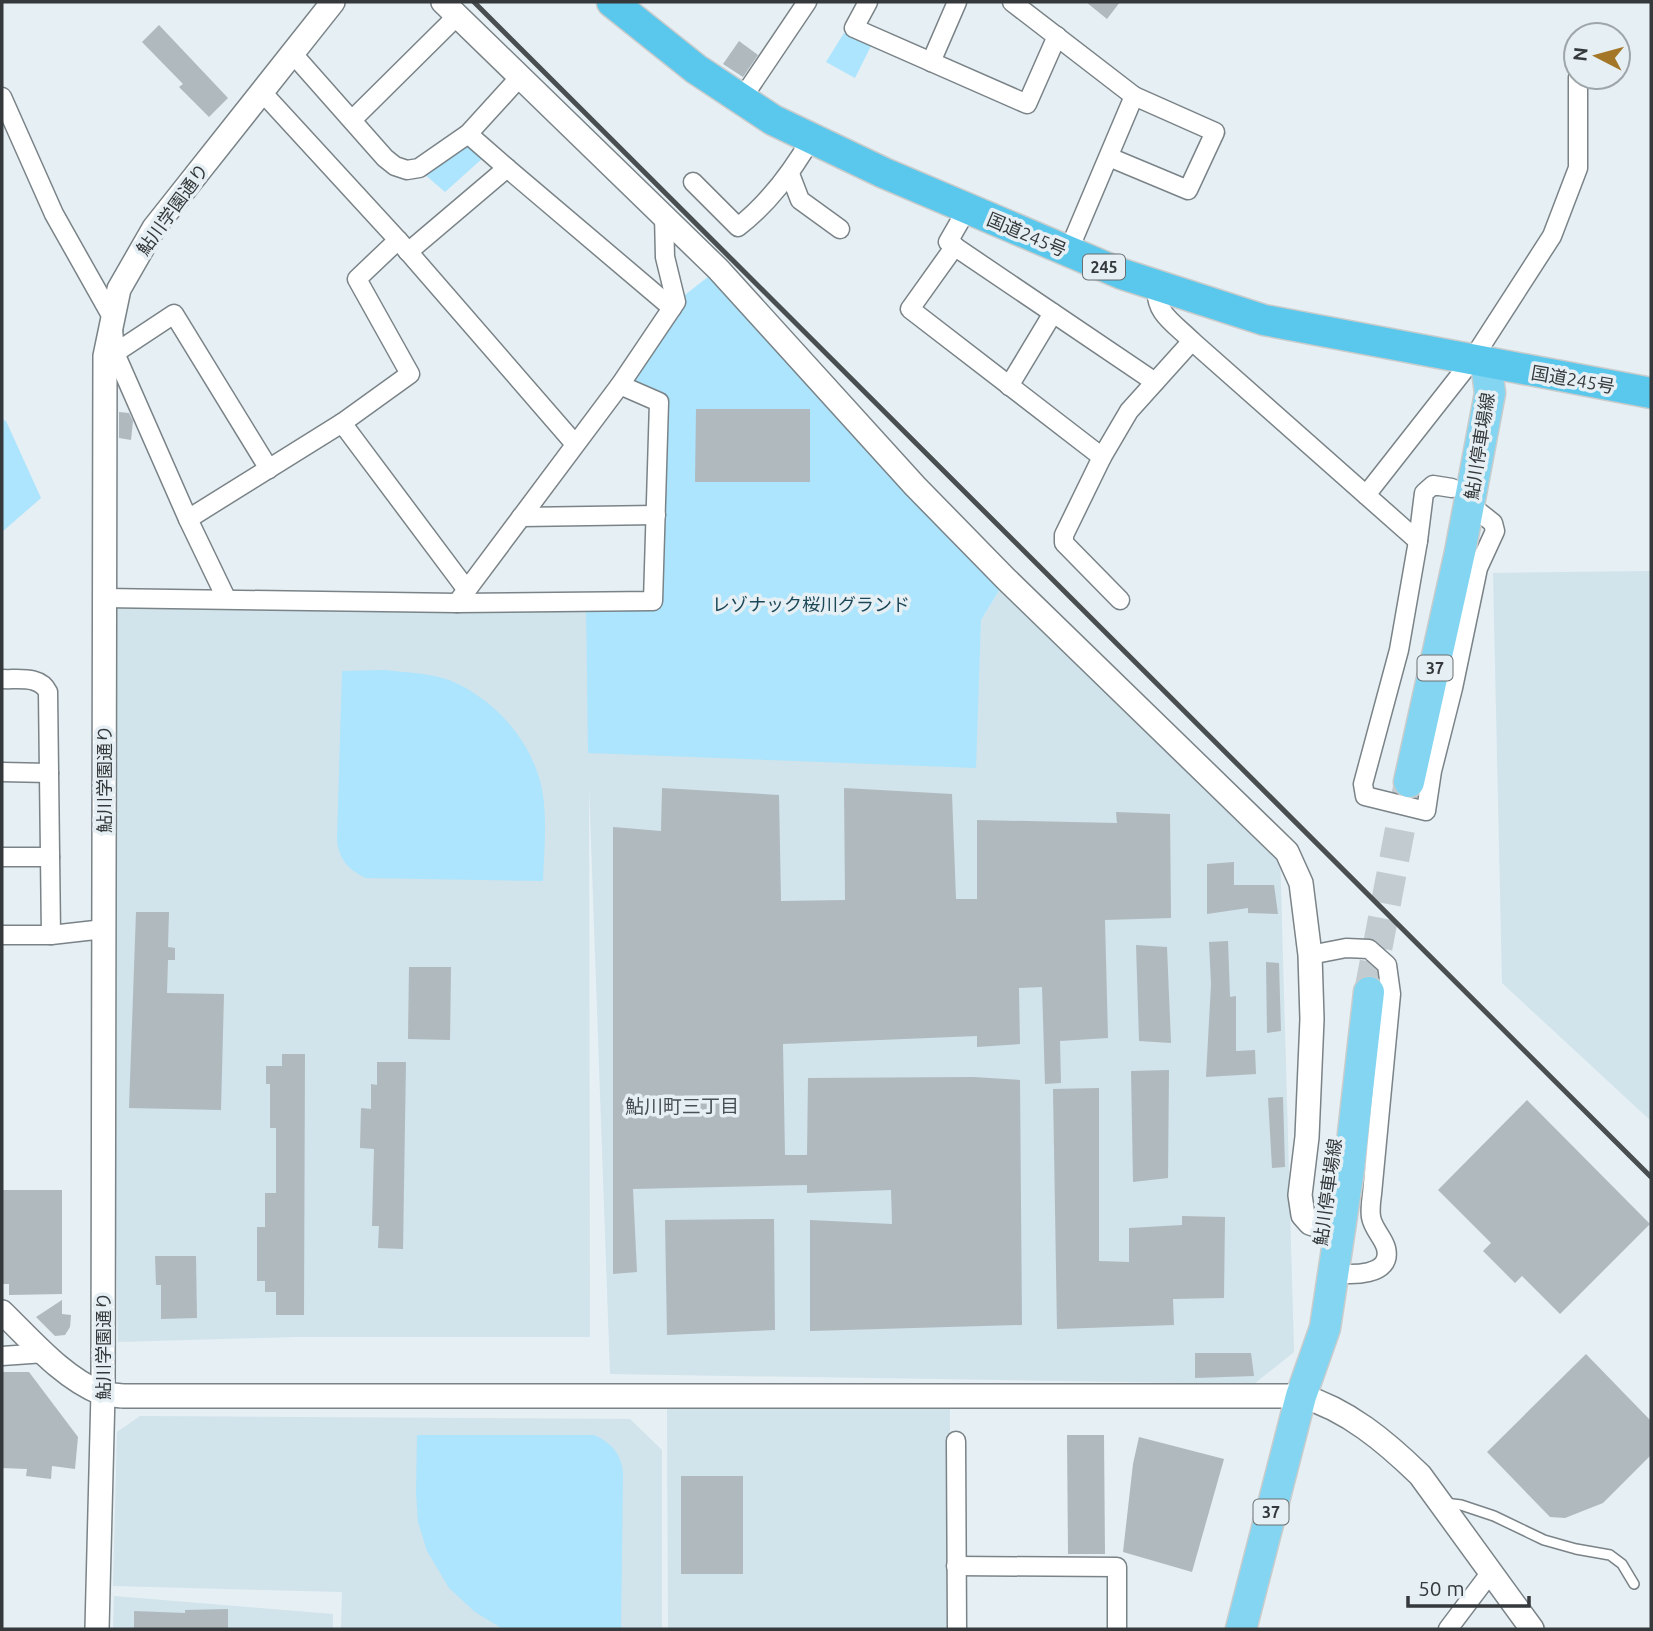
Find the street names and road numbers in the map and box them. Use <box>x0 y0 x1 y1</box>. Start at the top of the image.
street label: 鮎川学園通り <box>132 159 212 259</box>
street label: 国道245号 <box>984 208 1070 260</box>
road number: 245 <box>1083 255 1125 280</box>
street label: 国道245号 <box>1530 362 1616 396</box>
street label: 鮎川停車場線 <box>1461 391 1497 501</box>
road number: 37 <box>1418 656 1452 680</box>
street label: 鮎川学園通り <box>94 725 114 833</box>
street label: 鮎川停車場線 <box>1310 1137 1344 1247</box>
street label: 鮎川学園通り <box>93 1292 113 1400</box>
road number: 37 <box>1254 1500 1288 1524</box>

